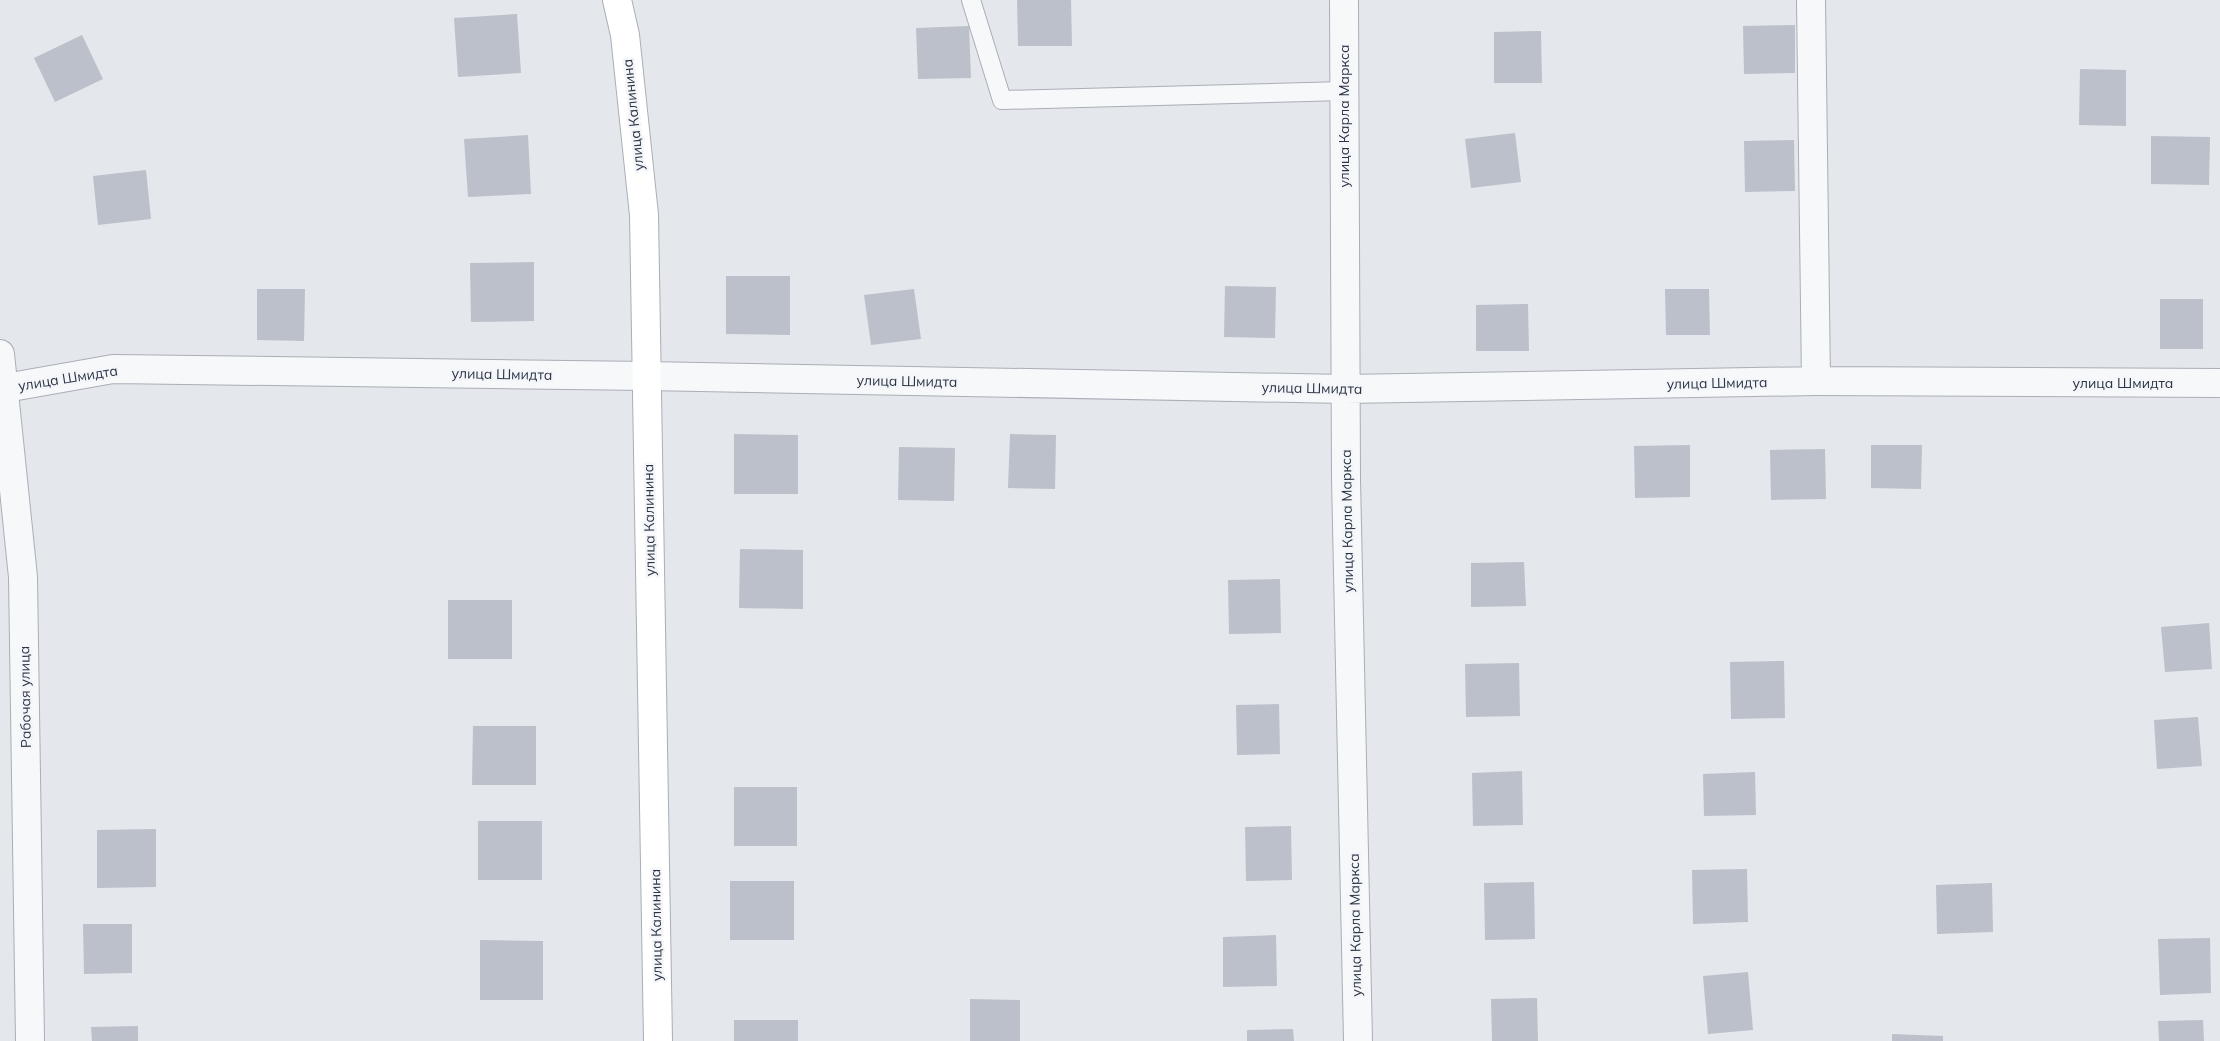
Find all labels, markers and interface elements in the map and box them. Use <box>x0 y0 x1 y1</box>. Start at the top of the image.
street label: улица Карла Маркса <box>1335 44 1353 188</box>
street label: улица Калинина <box>618 58 648 172</box>
street label: улица Шмидта <box>17 361 119 395</box>
street label: улица Шмидта <box>451 364 553 384</box>
street label: улица Шмидта <box>856 371 958 391</box>
street label: улица Шмидта <box>1666 373 1768 393</box>
street label: улица Шмидта <box>2073 374 2173 392</box>
street label: улица Шмидта <box>1261 378 1363 398</box>
street label: улица Карла Маркса <box>1337 449 1357 593</box>
street label: улица Калинина <box>639 464 659 576</box>
street label: Рабочая улица <box>15 646 35 748</box>
street label: улица Карла Маркса <box>1345 853 1365 997</box>
street label: улица Калинина <box>646 869 666 981</box>

